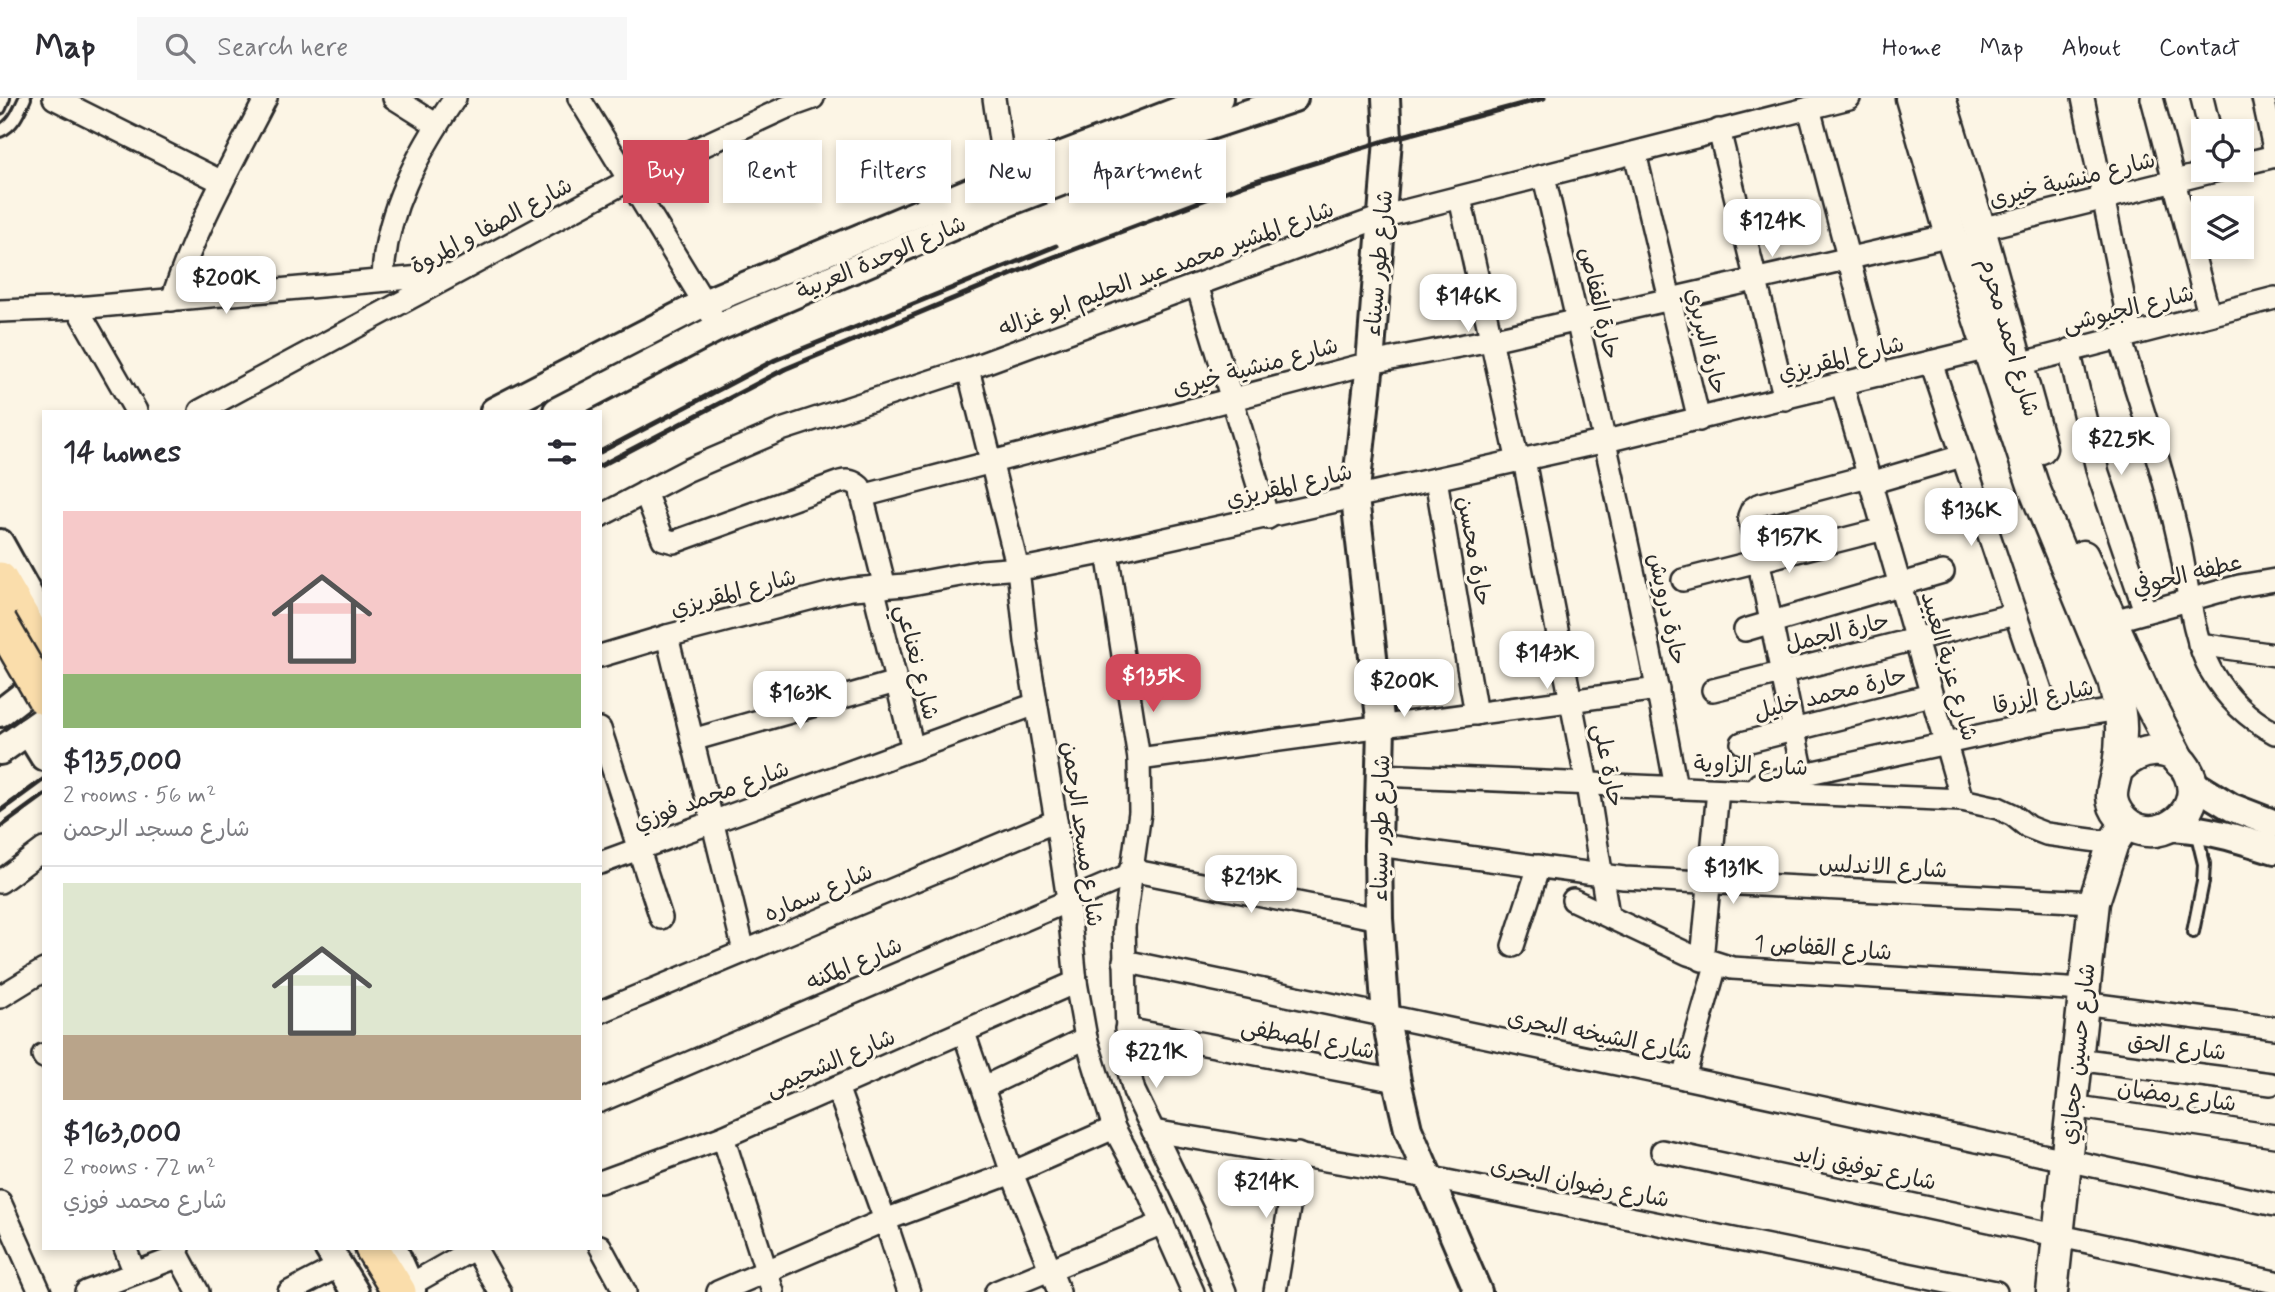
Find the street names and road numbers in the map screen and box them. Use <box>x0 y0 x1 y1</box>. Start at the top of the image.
street label: شارع منشية خيرى <box>1986 146 2159 216</box>
street label: شارع الصفا و المروة <box>406 171 578 282</box>
street label: شارع طور سيناء <box>1359 189 1401 338</box>
street label: شارع المشير محمد عبد الحليم ابو غزاله <box>995 195 1339 346</box>
street label: شارع الوحدة العربية <box>792 210 971 308</box>
street label: حارة القفاص <box>1571 244 1626 363</box>
street label: شارع احمد محرم <box>1971 255 2045 421</box>
street label: شارع الجيوشى <box>2060 279 2197 341</box>
street label: حارة البربري <box>1677 285 1733 398</box>
street label: شارع المقريزي <box>1775 330 1908 390</box>
street label: شارع منشية خيرى <box>1169 331 1342 404</box>
street label: شارع المقريزي <box>1223 458 1356 516</box>
street label: حارة محسن <box>1449 494 1497 609</box>
street label: عطفه الحوفي <box>2129 547 2245 604</box>
street label: حارة درويش <box>1640 551 1693 668</box>
street label: شارع المقريزي <box>667 563 800 625</box>
street label: شارع عزبة العبيد <box>1912 588 1984 745</box>
street label: شارع نعناعي <box>883 602 945 724</box>
street label: حارة الجمل <box>1782 607 1893 661</box>
street label: حارة محمد خليل <box>1751 661 1910 728</box>
street label: شارع الزرقا <box>1990 673 2096 722</box>
street label: حارة على <box>1584 721 1630 810</box>
street label: شارع مسجد الرحمن <box>1053 740 1109 929</box>
street label: شارع الزاوية <box>1693 750 1809 784</box>
street label: شارع طور سيناء <box>1366 754 1398 902</box>
street label: شارع محمد فوزي <box>630 755 794 839</box>
street label: شارع الاندلس <box>1818 850 1948 886</box>
street label: شارع سماره <box>760 858 878 930</box>
street label: شارع القفاص 1 <box>1753 929 1893 969</box>
street label: شارع المكنه <box>802 931 907 999</box>
street label: شارع حسين حجازي <box>2055 962 2103 1146</box>
street label: شارع الشيخه البحرى <box>1505 1003 1695 1069</box>
street label: شارع المصطفى <box>1238 1012 1377 1068</box>
street label: شارع الشحيمى <box>761 1023 900 1105</box>
street label: شارع الحق <box>2126 1027 2228 1069</box>
street label: شارع رمضان <box>2115 1074 2238 1120</box>
street label: شارع توفيق زايد <box>1790 1139 1939 1199</box>
street label: شارع رضوان البحرى <box>1488 1152 1672 1216</box>

